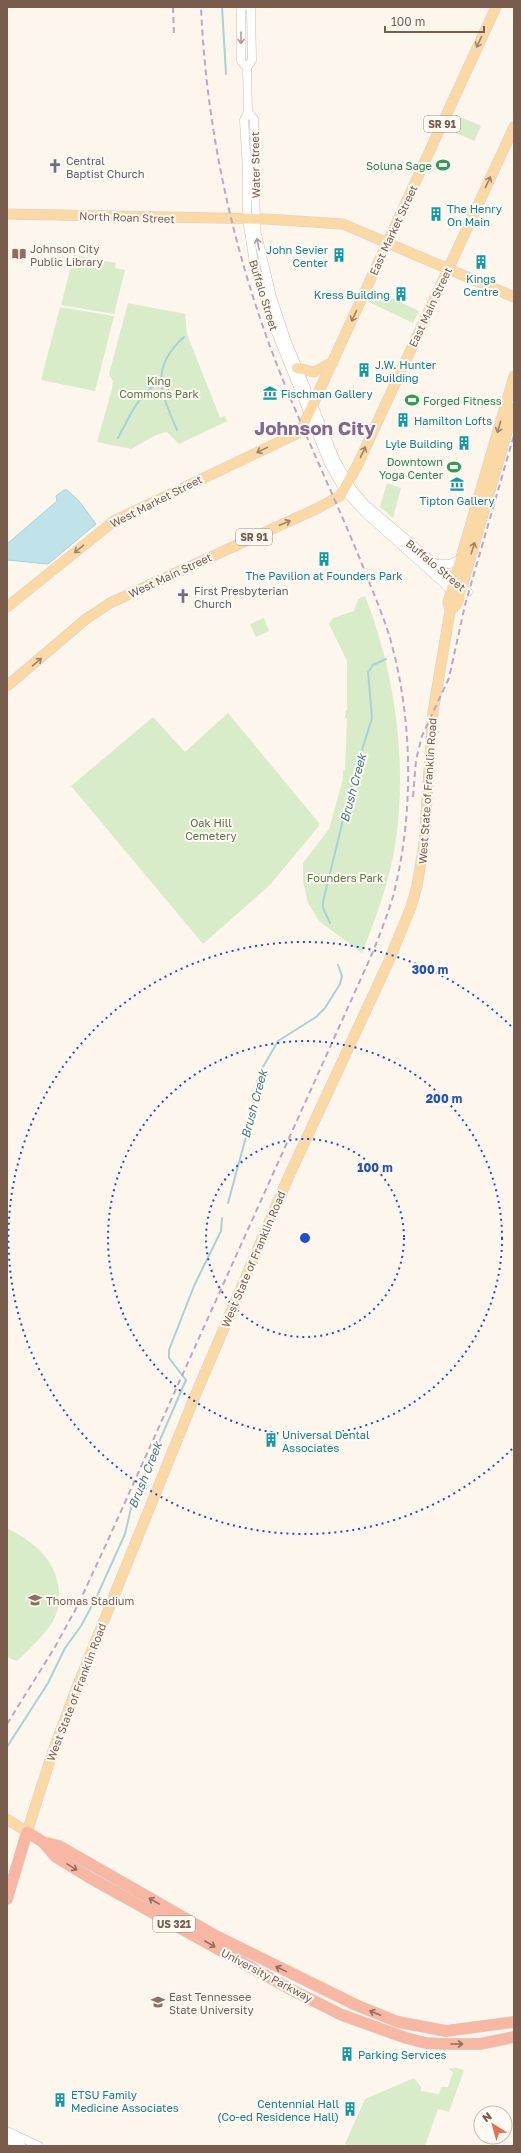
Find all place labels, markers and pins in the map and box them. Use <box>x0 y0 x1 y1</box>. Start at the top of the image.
place label: Central Baptist Church <box>66 154 145 180</box>
sports icon: Soluna Sage <box>435 157 451 173</box>
church icon: Central Baptist Church <box>47 158 63 174</box>
place label: Soluna Sage <box>366 159 432 172</box>
place label: The Henry On Main <box>447 202 502 228</box>
building icon: The Henry On Main <box>428 206 444 222</box>
place label: Johnson City Public Library <box>30 242 103 268</box>
place label: John Sevier Center <box>266 243 329 269</box>
library icon: Johnson City Public Library <box>11 246 27 262</box>
building icon: John Sevier Center <box>331 247 347 263</box>
building icon: Kings Centre <box>473 254 489 270</box>
place label: Kings Centre <box>463 272 499 298</box>
building icon: Kress Building <box>393 286 409 302</box>
place label: Kress Building <box>314 288 390 301</box>
place label: J.W. Hunter Building <box>375 358 437 384</box>
building icon: J.W. Hunter Building <box>356 362 372 378</box>
museum icon: Fischman Gallery <box>262 385 278 401</box>
place label: Fischman Gallery <box>281 387 373 400</box>
sports icon: Forged Fitness <box>404 392 420 408</box>
place label: Forged Fitness <box>423 394 502 407</box>
building icon: Hamilton Lofts <box>395 412 411 428</box>
place label: Hamilton Lofts <box>414 414 492 427</box>
building icon: Lyle Building <box>456 435 472 451</box>
place label: Lyle Building <box>385 437 453 450</box>
place label: Downtown Yoga Center <box>379 455 444 481</box>
sports icon: Downtown Yoga Center <box>446 459 462 475</box>
museum icon: Tipton Gallery <box>449 476 465 492</box>
place label: Tipton Gallery <box>419 494 495 507</box>
building icon: The Pavilion at Founders Park <box>316 551 332 567</box>
place label: The Pavilion at Founders Park <box>245 569 403 582</box>
place label: First Presbyterian Church <box>194 584 288 610</box>
church icon: First Presbyterian Church <box>175 588 191 604</box>
centre of rings <box>298 1231 312 1245</box>
place label: Universal Dental Associates <box>282 1428 370 1454</box>
building icon: Universal Dental Associates <box>263 1432 279 1448</box>
school or university icon: Thomas Stadium <box>27 1592 43 1608</box>
place label: Thomas Stadium <box>46 1594 134 1607</box>
place label: East Tennessee State University <box>169 1990 254 2016</box>
school or university icon: East Tennessee State University <box>150 1994 166 2010</box>
building icon: Parking Services <box>339 2046 355 2062</box>
place label: Parking Services <box>358 2048 447 2061</box>
place label: ETSU Family Medicine Associates <box>71 2088 179 2114</box>
building icon: ETSU Family Medicine Associates <box>52 2092 68 2108</box>
place label: Centennial Hall (Co-ed Residence Hall) <box>217 2097 339 2123</box>
building icon: Centennial Hall (Co-ed Residence Hall) <box>342 2101 358 2117</box>

